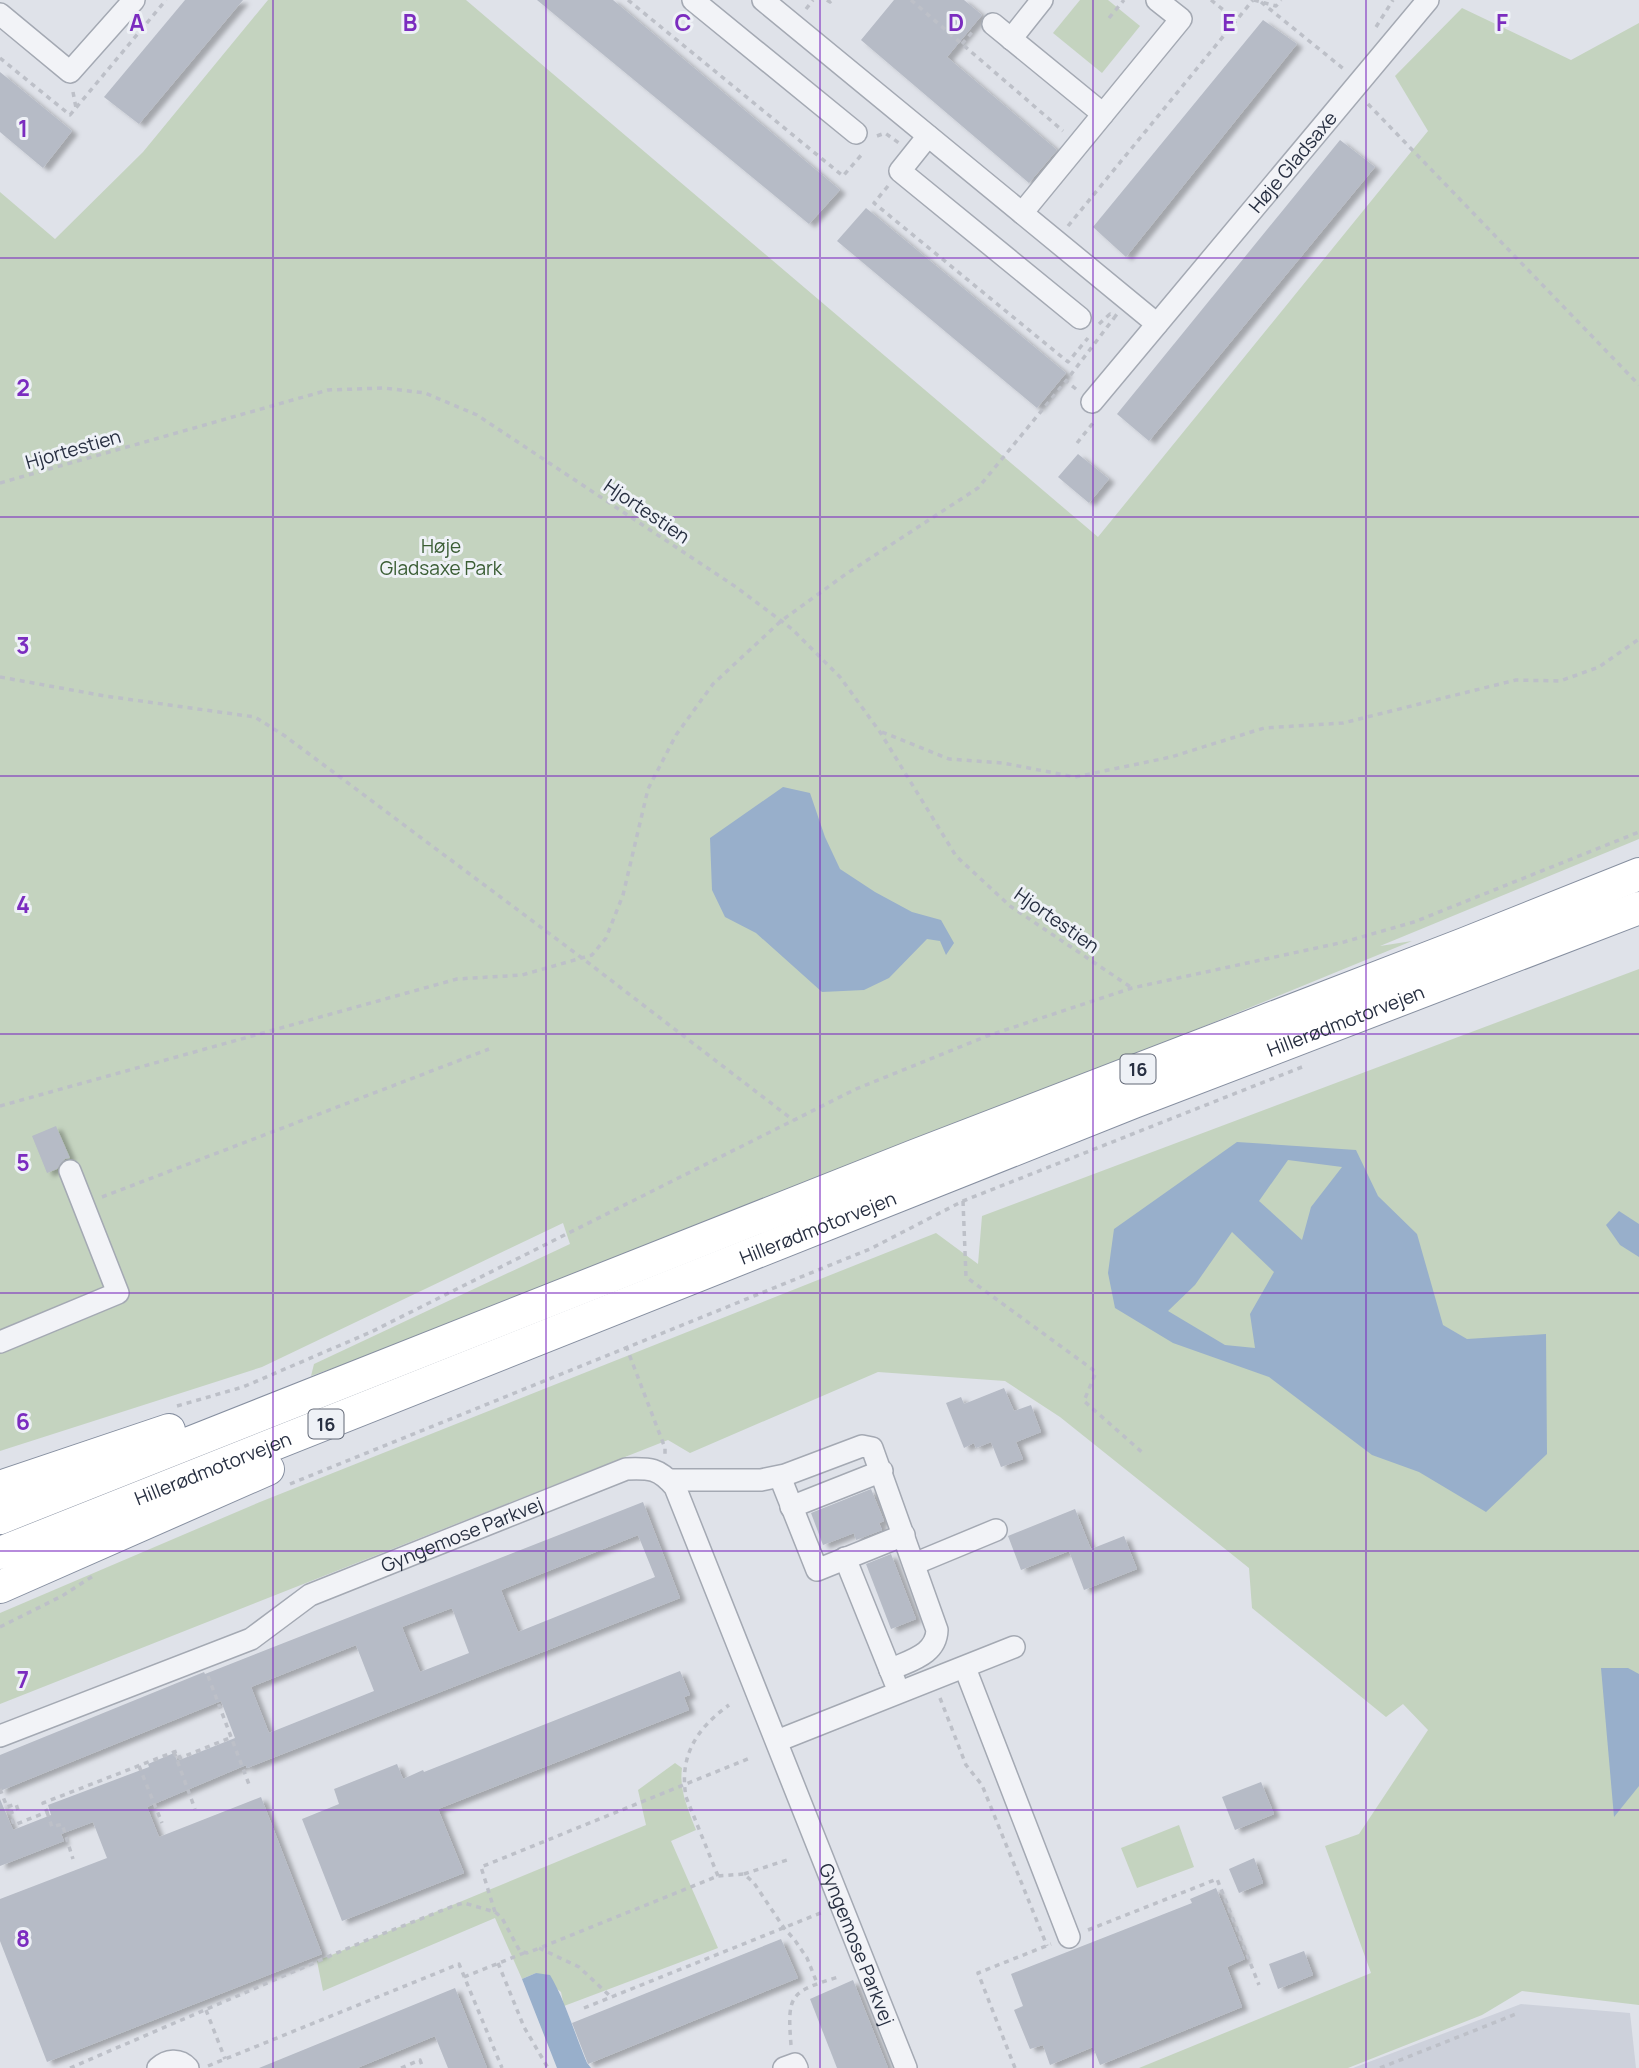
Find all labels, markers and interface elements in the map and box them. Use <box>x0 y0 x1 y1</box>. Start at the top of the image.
text: A <box>129 6 145 38</box>
text: B <box>403 6 417 38</box>
text: C <box>675 6 692 38</box>
text: D <box>948 6 964 38</box>
text: E <box>1222 6 1236 38</box>
text: F <box>1496 6 1508 38</box>
street label: Høje Gladsaxe <box>1243 106 1343 218</box>
text: 1 <box>18 112 28 144</box>
text: 2 <box>16 371 30 403</box>
street label: Hjortestien <box>22 423 124 475</box>
street label: Hjortestien <box>599 473 695 549</box>
park label: Høje Gladsaxe Park <box>380 533 503 581</box>
text: 3 <box>16 629 30 661</box>
street label: Hjortestien <box>1009 881 1105 959</box>
text: 4 <box>16 888 30 920</box>
street label: Hillerødmotorvejen <box>1263 979 1428 1063</box>
road number: 16 <box>1120 1054 1156 1084</box>
text: 5 <box>16 1146 30 1178</box>
street label: Hillerødmotorvejen <box>736 1185 900 1271</box>
text: 6 <box>16 1405 30 1437</box>
road number: 16 <box>308 1409 344 1438</box>
street label: Hillerødmotorvejen <box>131 1426 295 1511</box>
street label: Gyngemose Parkvej <box>377 1491 546 1578</box>
text: 7 <box>17 1663 29 1695</box>
street label: Gyngemose Parkvej <box>813 1859 901 2029</box>
text: 8 <box>16 1922 30 1954</box>

